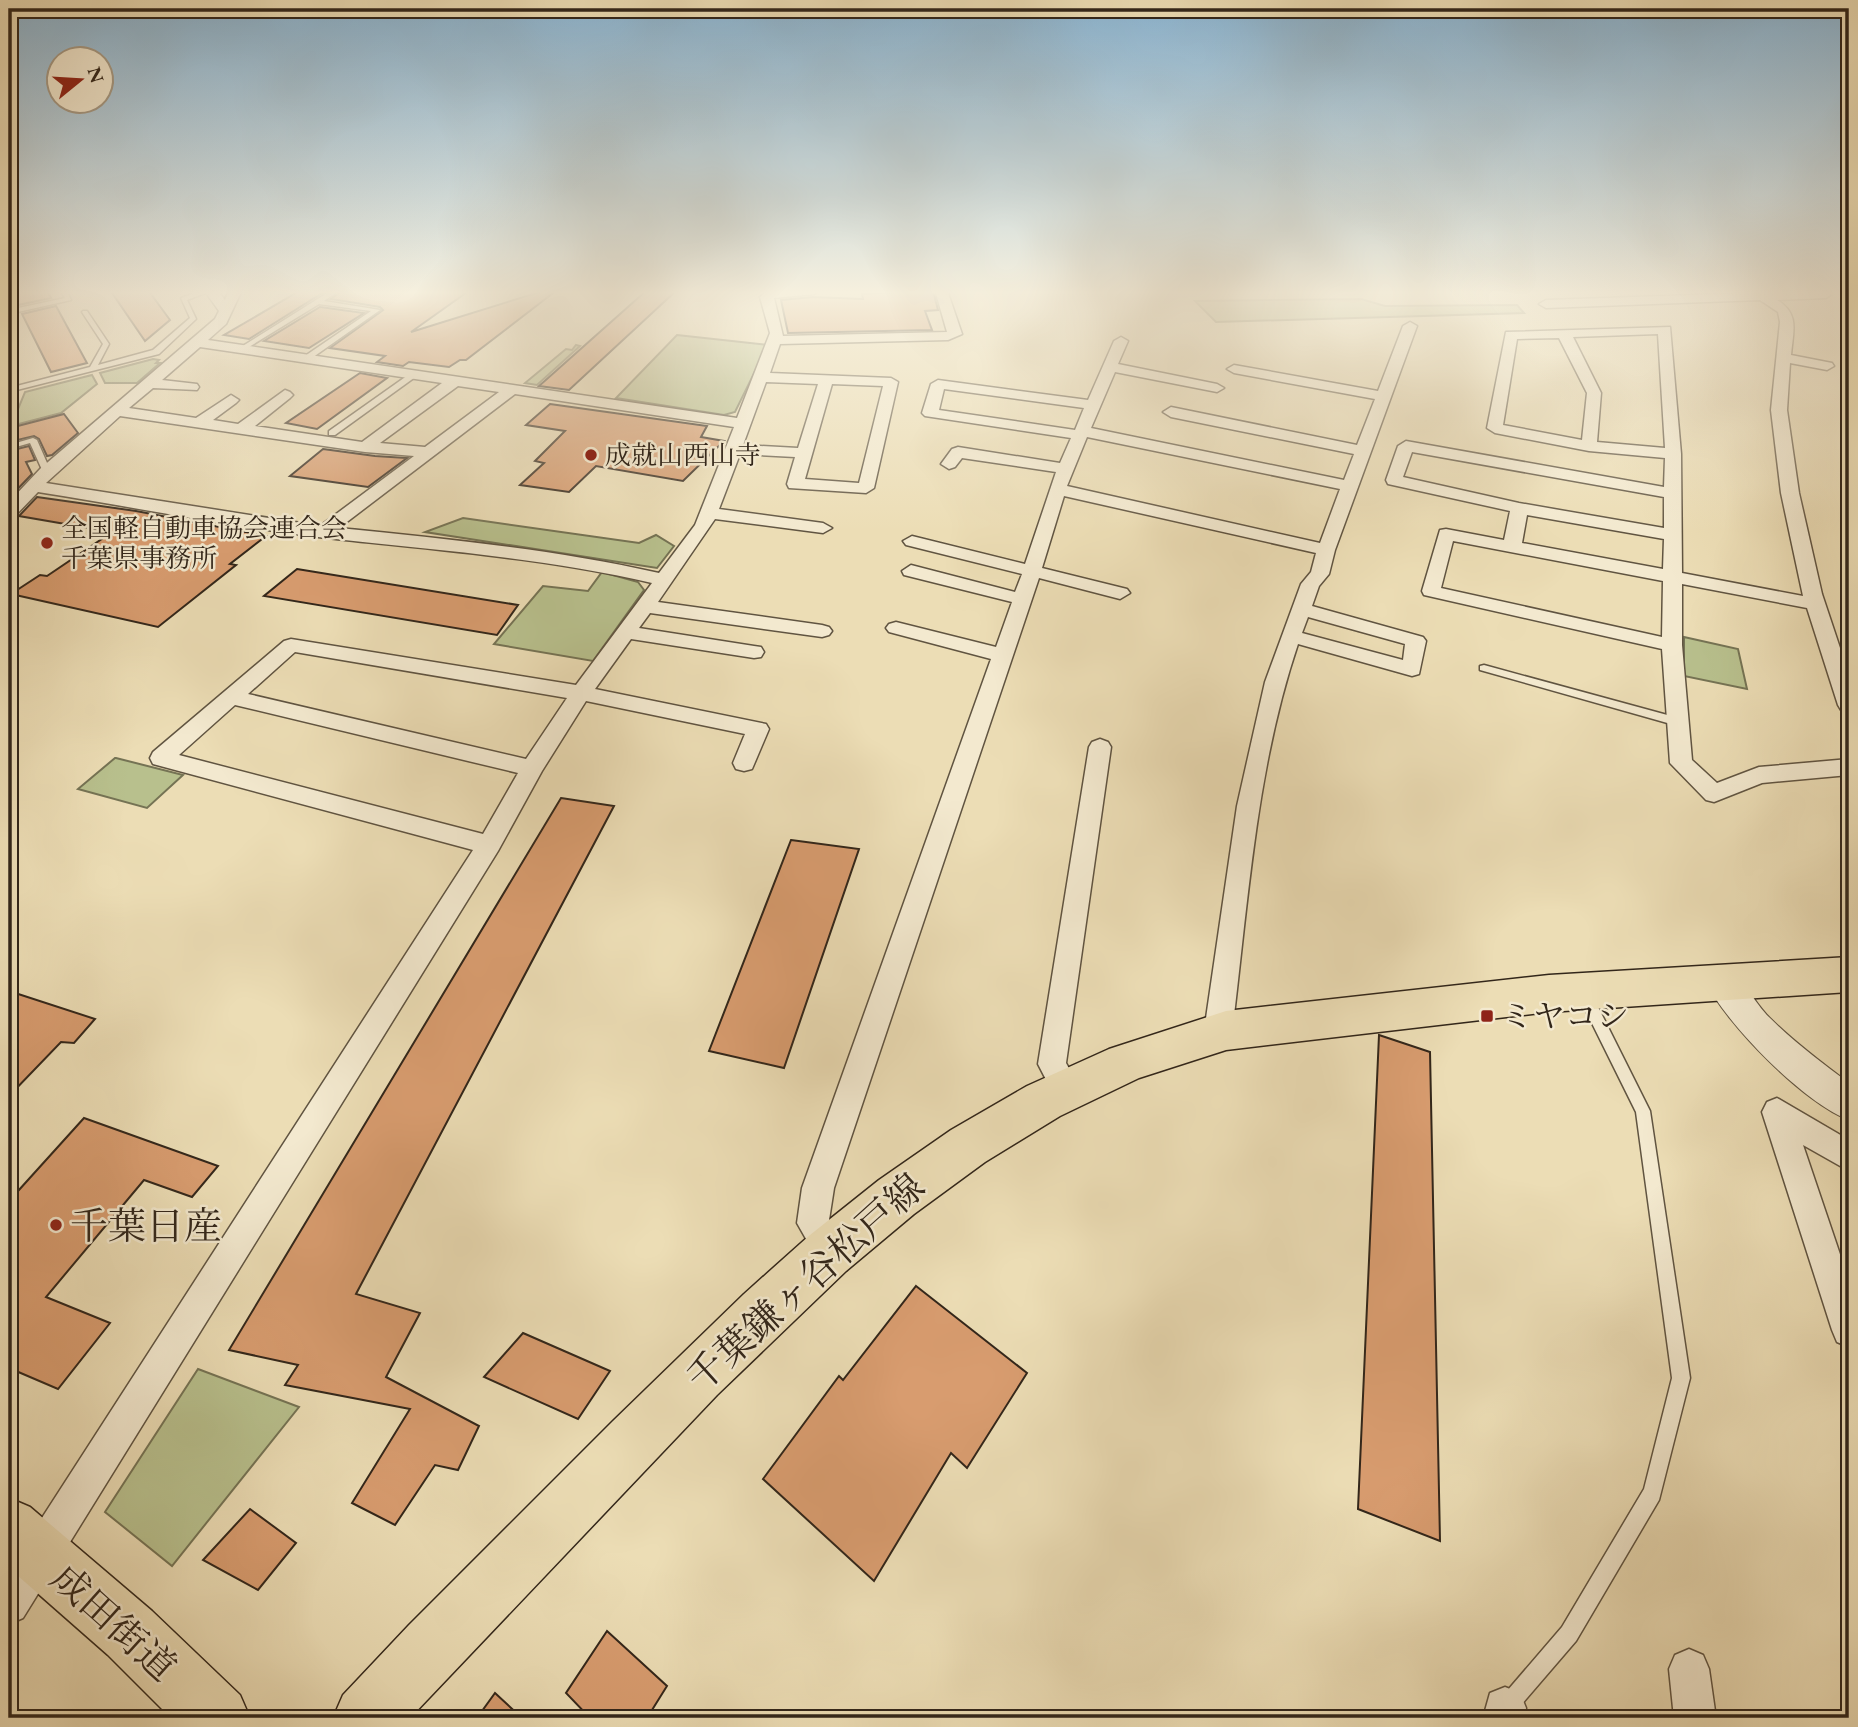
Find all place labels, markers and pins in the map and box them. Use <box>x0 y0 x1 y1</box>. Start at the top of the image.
place label: 成就山西山寺 <box>605 438 761 472</box>
marker: 成就山西山寺 <box>583 447 599 463</box>
place label: 全国軽自動車協会連合会 千葉県事務所 <box>61 511 347 575</box>
marker: 全国軽自動車協会連合会 千葉県事務所 <box>39 535 55 551</box>
place label: ミヤコシ <box>1501 995 1629 1037</box>
marker: ミヤコシ <box>1479 1008 1495 1024</box>
place label: 千葉日産 <box>70 1201 222 1250</box>
marker: 千葉日産 <box>48 1217 64 1233</box>

